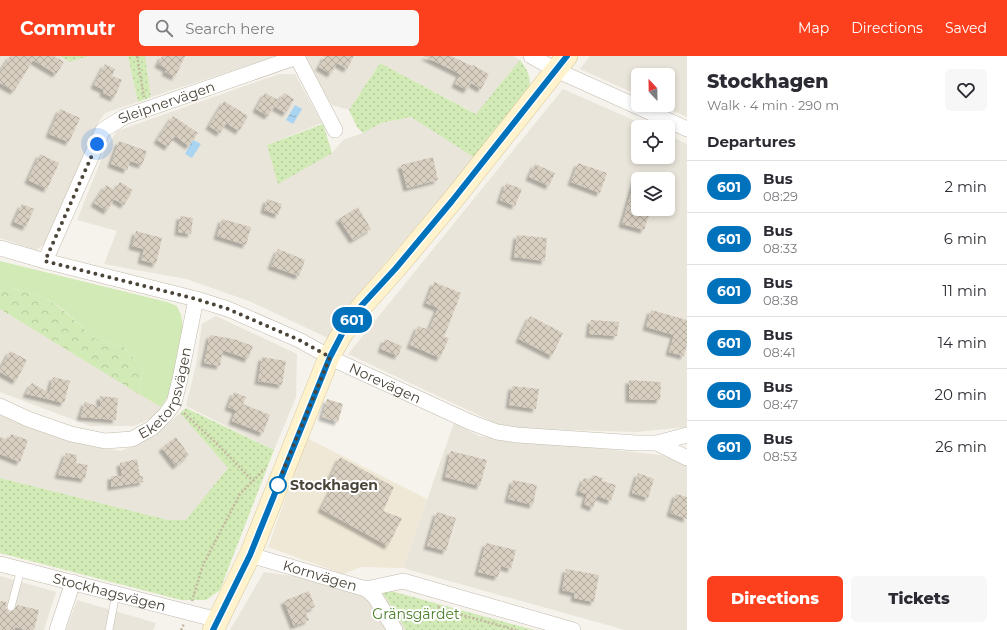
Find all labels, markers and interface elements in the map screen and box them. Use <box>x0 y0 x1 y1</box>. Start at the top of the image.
search box <box>139 10 419 46</box>
text: Commutr <box>20 17 115 40</box>
icon: search <box>153 17 175 39</box>
text: Search here <box>185 19 274 38</box>
text: Map <box>798 19 829 37</box>
text: Directions <box>851 19 923 37</box>
text: Saved <box>945 19 987 37</box>
north arrow <box>631 68 675 112</box>
map controls <box>631 68 675 216</box>
button: heart <box>945 69 987 111</box>
text: Stockhagen <box>707 70 829 93</box>
street label: Sleipnervägen <box>115 77 217 128</box>
text: Walk · 4 min · 290 m <box>707 97 839 113</box>
button: locate <box>631 120 675 164</box>
text: Departures <box>707 132 796 151</box>
your location <box>87 134 107 154</box>
text: Bus <box>763 169 793 188</box>
button: layers <box>631 172 675 216</box>
text: 2 min <box>944 177 987 196</box>
text: 601 <box>717 178 741 196</box>
text: 08:29 <box>763 188 798 204</box>
text: Bus <box>763 221 793 240</box>
text: 6 min <box>944 229 987 248</box>
text: 601 <box>717 230 741 248</box>
text: 08:33 <box>763 240 797 256</box>
text: Bus <box>763 273 793 292</box>
text: 11 min <box>942 281 987 300</box>
text: 601 <box>717 282 741 300</box>
text: 08:38 <box>763 292 798 308</box>
line badge: 601 <box>329 307 375 333</box>
text: 601 <box>340 311 364 329</box>
text: Bus <box>763 325 793 344</box>
text: 14 min <box>938 333 987 352</box>
text: 601 <box>717 334 741 352</box>
text: 08:41 <box>763 344 796 360</box>
street label: Eketorpsvägen <box>135 346 195 443</box>
street label: Norevägen <box>346 359 424 407</box>
text: Bus <box>763 377 793 396</box>
text: 20 min <box>935 385 987 404</box>
text: 601 <box>717 386 741 404</box>
text: 08:47 <box>763 396 798 412</box>
text: Bus <box>763 429 793 448</box>
text: 26 min <box>935 437 987 456</box>
text: 601 <box>717 438 741 456</box>
text: 08:53 <box>763 448 797 464</box>
marker: Stockhagen <box>269 476 287 494</box>
place label: Stockhagen <box>290 476 378 494</box>
street label: Kornvägen <box>281 556 359 595</box>
street label: Stockhagsvägen <box>51 569 168 615</box>
button: Directions <box>707 576 843 622</box>
button: Tickets <box>851 576 987 622</box>
park label: Gränsgärdet <box>372 605 460 623</box>

